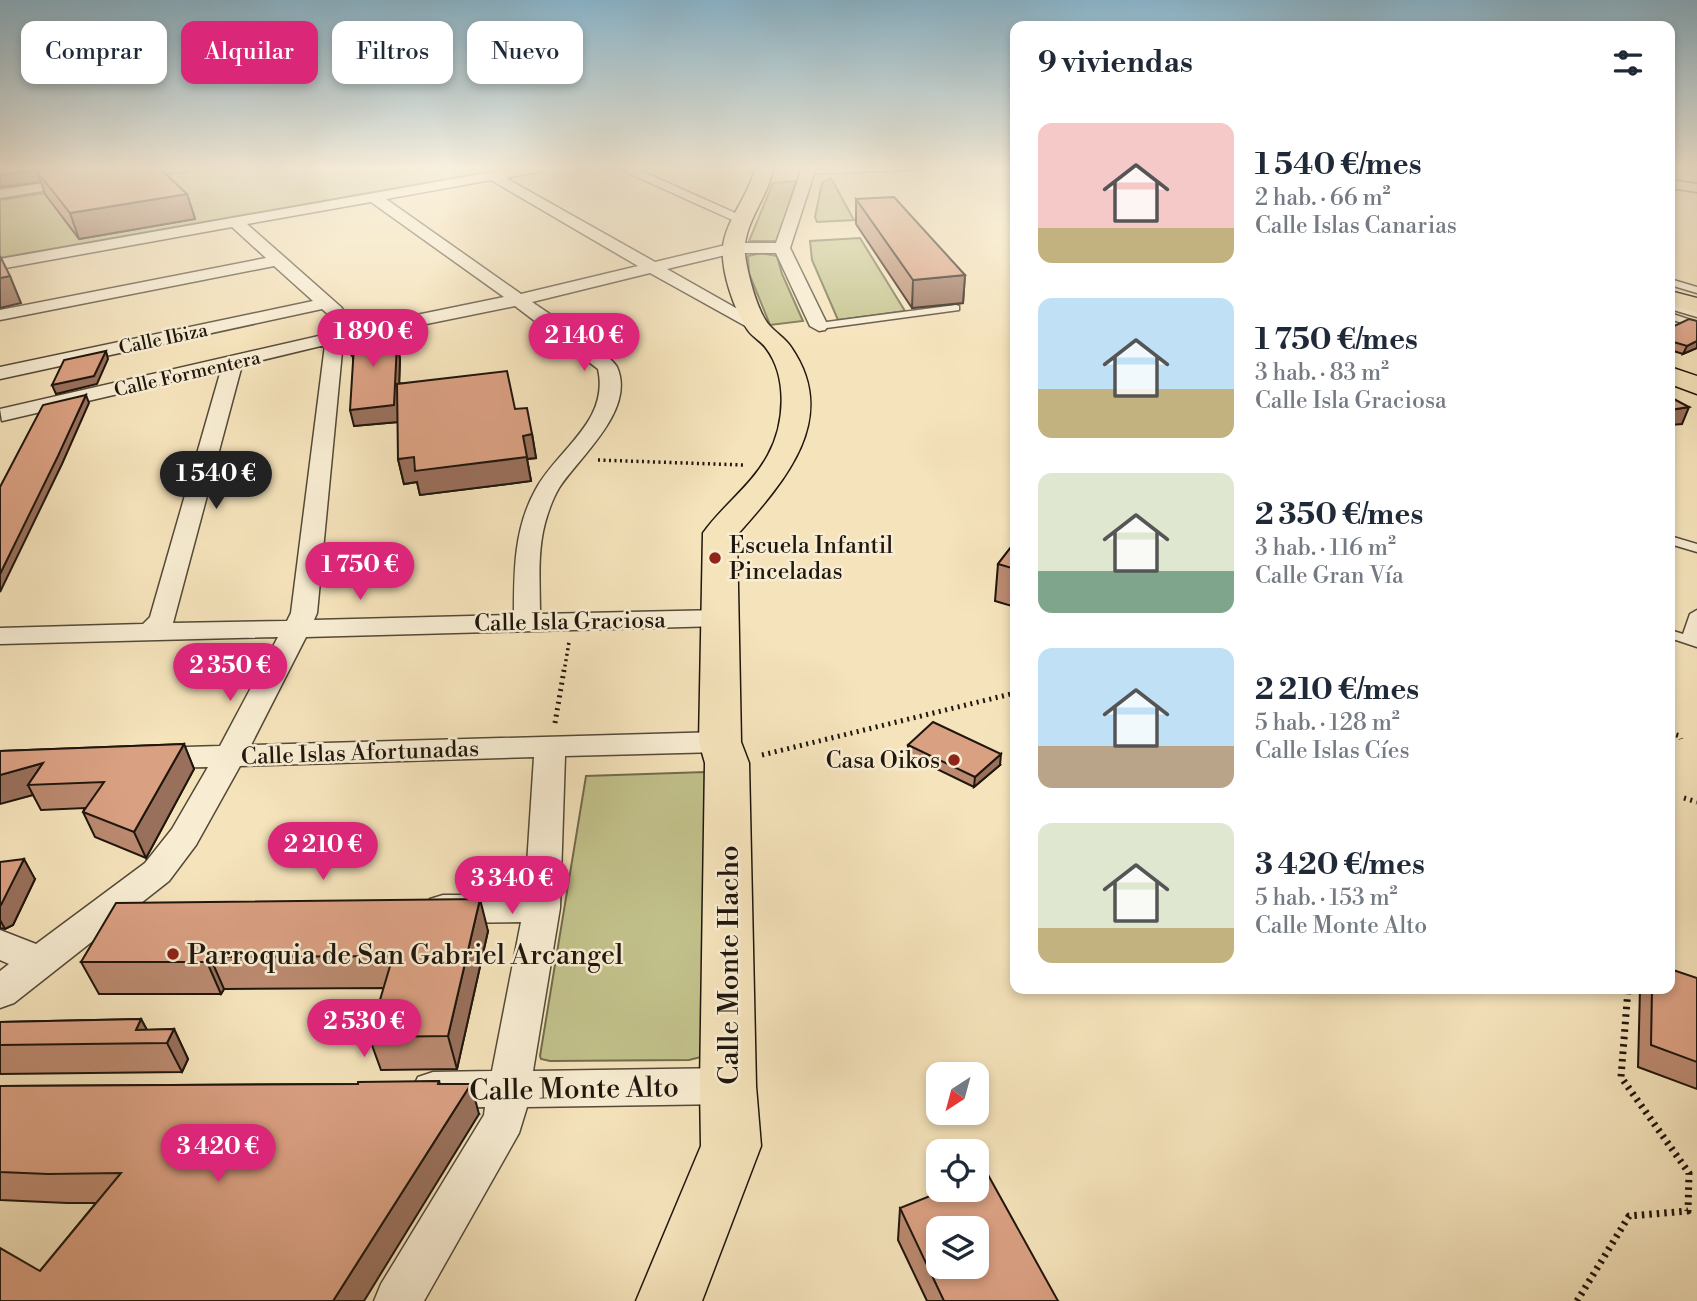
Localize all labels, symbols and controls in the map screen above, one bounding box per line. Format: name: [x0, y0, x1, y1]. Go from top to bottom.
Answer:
chip: Comprar: [21, 21, 167, 84]
chip: Alquilar: [181, 21, 318, 84]
chip: Filtros: [332, 21, 453, 84]
chip: Nuevo: [467, 21, 583, 84]
text: 9 viviendas: [1038, 44, 1193, 82]
icon: filters: [1609, 44, 1647, 82]
text: 1 540 €/mes: [1255, 146, 1422, 184]
icon: home: [1094, 151, 1178, 235]
text: 2 hab. · 66 m²: [1255, 184, 1391, 212]
text: Calle Islas Canarias: [1255, 212, 1457, 240]
pin: 1 890 €: [308, 310, 438, 369]
pin: 2 140 €: [519, 314, 649, 373]
street label: Calle Ibiza: [116, 318, 210, 360]
text: 1 890 €: [333, 318, 413, 346]
text: 1 750 €/mes: [1255, 321, 1418, 359]
text: 2 140 €: [545, 322, 623, 350]
icon: home: [1094, 326, 1178, 410]
street label: Calle Formentera: [112, 345, 263, 402]
text: 3 hab. · 83 m²: [1255, 359, 1389, 387]
text: Calle Isla Graciosa: [1255, 387, 1447, 415]
pin: 1 540 €: [151, 452, 281, 511]
text: 1 540 €: [176, 460, 256, 488]
text: 2 350 €/mes: [1255, 496, 1423, 534]
icon: home: [1094, 501, 1178, 585]
place label: Escuela Infantil Pinceladas: [729, 532, 893, 586]
text: 3 hab. · 116 m²: [1255, 534, 1396, 562]
pin: 1 750 €: [295, 542, 425, 602]
marker: Escuela Infantil Pinceladas: [707, 550, 723, 566]
text: 1 750 €: [321, 551, 399, 579]
text: Calle Gran Vía: [1255, 562, 1404, 590]
street label: Calle Isla Graciosa: [474, 606, 666, 638]
pin: 2 350 €: [165, 644, 295, 703]
text: 2 350 €: [189, 652, 271, 680]
text: 2 210 €/mes: [1255, 671, 1419, 709]
icon: home: [1094, 676, 1178, 760]
text: 5 hab. · 128 m²: [1255, 709, 1400, 737]
street label: Calle Islas Afortunadas: [241, 735, 479, 771]
text: Calle Islas Cíes: [1255, 737, 1410, 765]
place label: Casa Oikos: [826, 747, 940, 775]
marker: Casa Oikos: [946, 752, 962, 768]
pin: 2 210 €: [258, 822, 388, 882]
text: 2 210 €: [284, 831, 362, 859]
street label: Calle Monte Hacho: [712, 845, 747, 1085]
text: 3 420 €/mes: [1255, 846, 1425, 884]
icon: home: [1094, 851, 1178, 935]
pin: 3 340 €: [447, 856, 577, 916]
text: 3 340 €: [471, 865, 553, 893]
text: 5 hab. · 153 m²: [1255, 884, 1398, 912]
text: Calle Monte Alto: [1255, 912, 1427, 940]
place label: Parroquia de San Gabriel Arcangel: [187, 938, 623, 973]
marker: Parroquia de San Gabriel Arcangel: [165, 946, 181, 962]
pin: 2 530 €: [299, 1000, 429, 1059]
text: 2 530 €: [323, 1008, 405, 1036]
north arrow: [926, 1062, 989, 1125]
map controls: [926, 1062, 989, 1279]
street label: Calle Monte Alto: [469, 1070, 679, 1109]
pin: 3 420 €: [153, 1124, 283, 1184]
text: 3 420 €: [177, 1133, 259, 1161]
button: locate: [926, 1139, 989, 1202]
button: layers: [926, 1216, 989, 1279]

